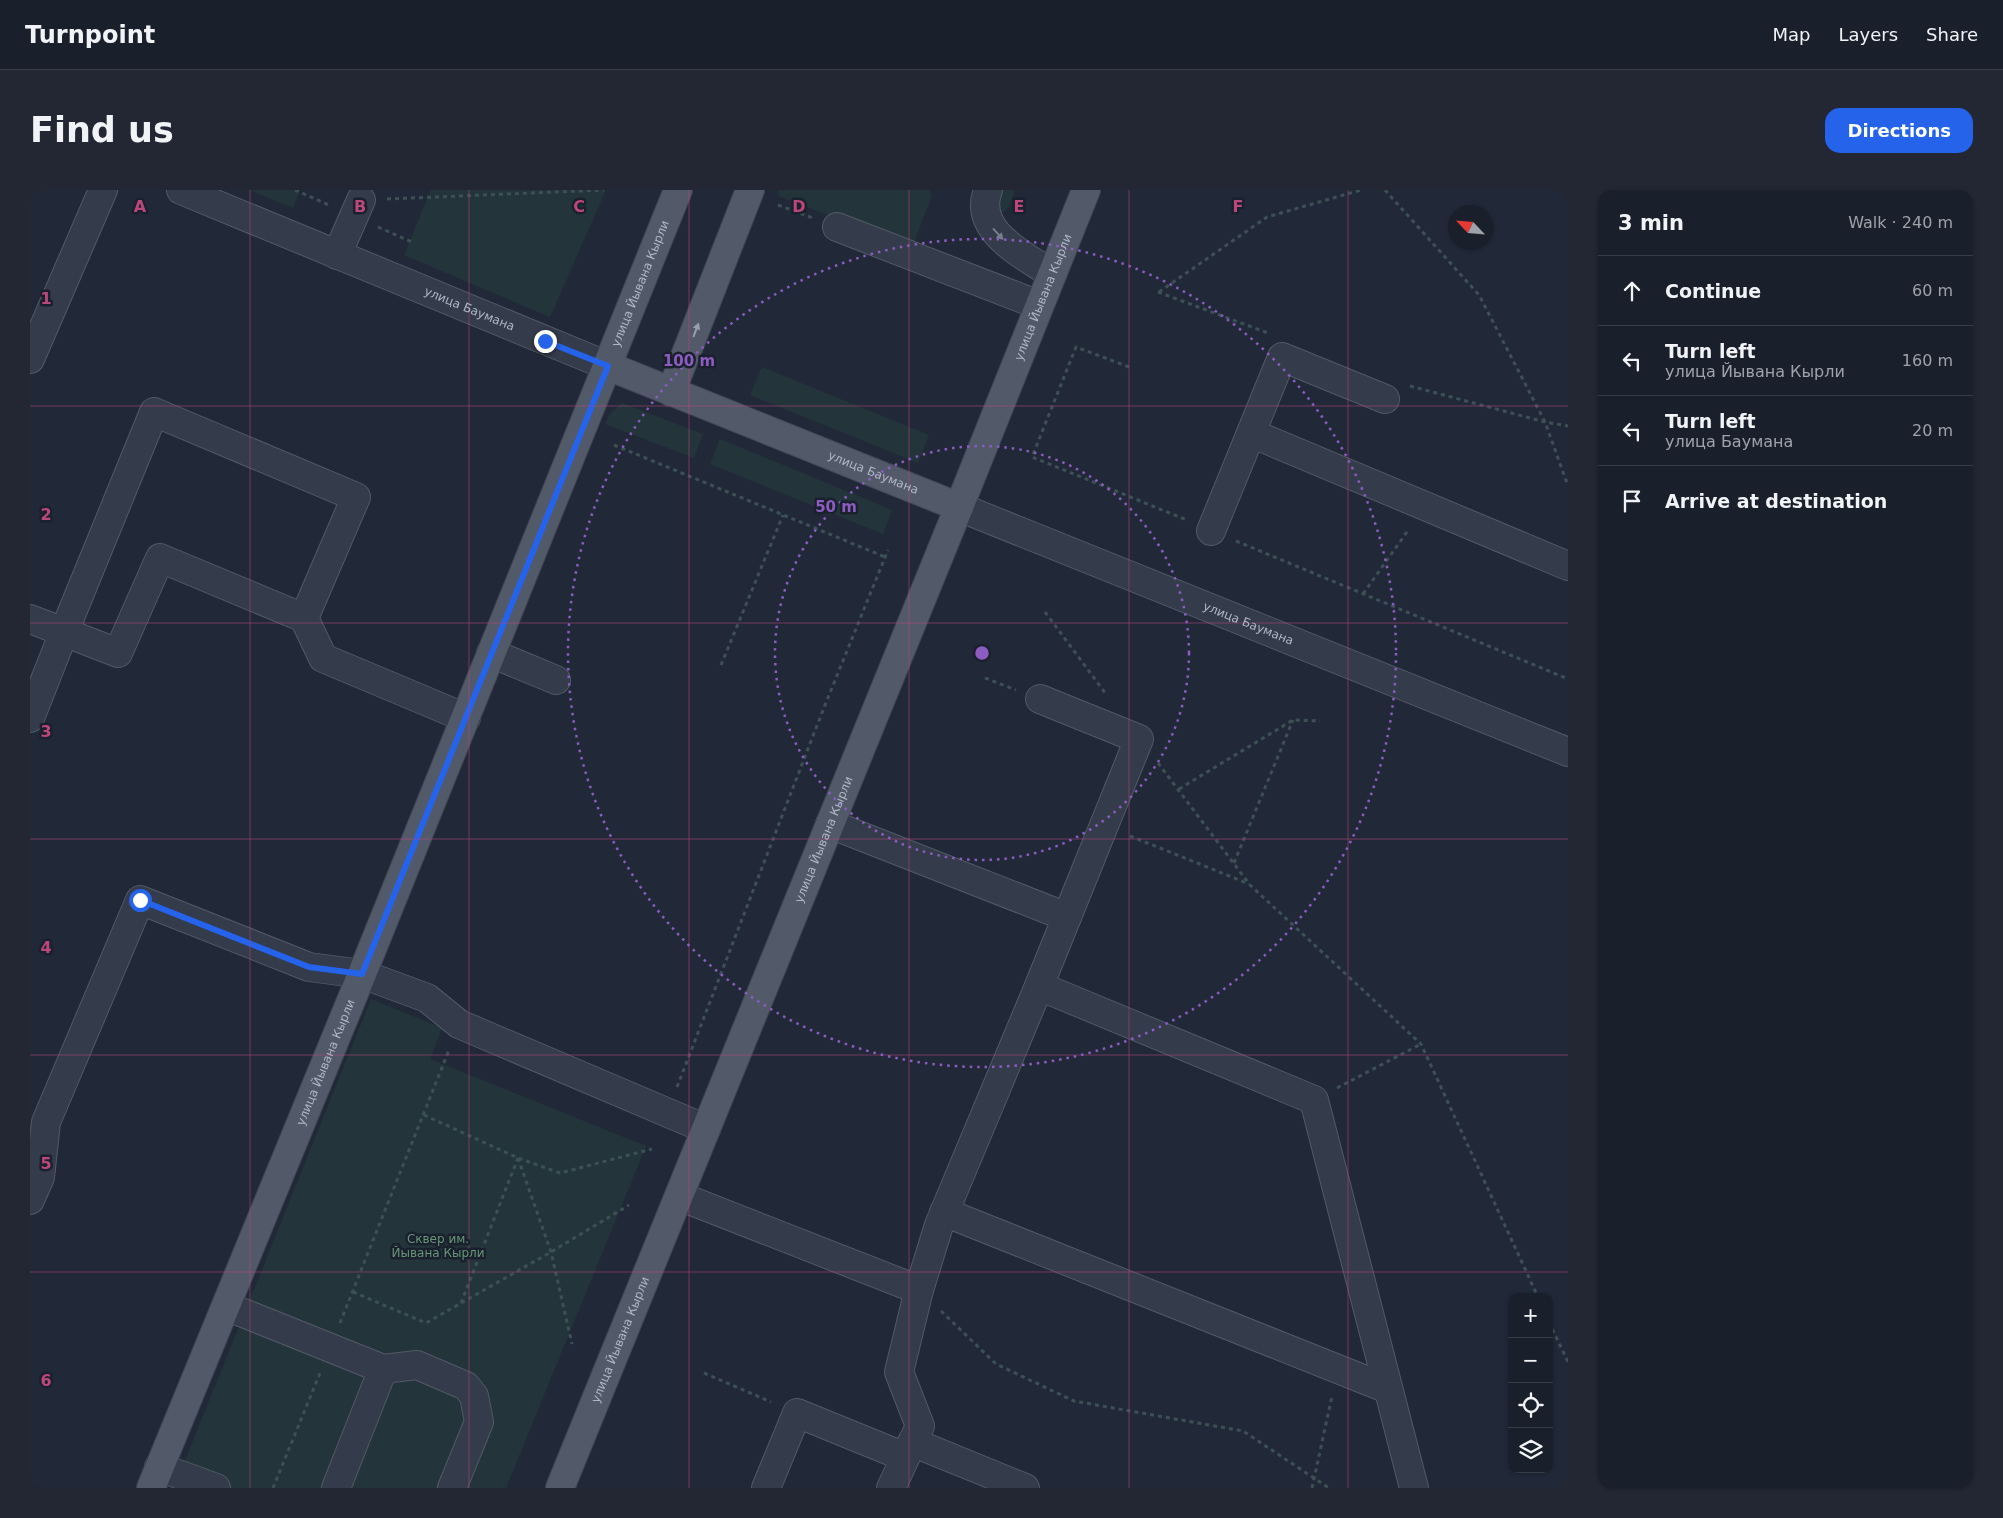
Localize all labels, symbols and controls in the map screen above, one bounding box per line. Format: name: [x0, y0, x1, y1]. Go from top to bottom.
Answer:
text: Turnpoint: [25, 21, 155, 49]
text: Map: [1772, 24, 1810, 45]
text: Layers: [1838, 24, 1898, 45]
text: Share: [1926, 24, 1978, 45]
button: Directions: [1825, 108, 1973, 153]
text: Find us: [30, 110, 174, 150]
text: A: [134, 197, 147, 216]
text: B: [354, 197, 366, 216]
text: C: [573, 197, 585, 216]
text: D: [792, 197, 806, 216]
text: E: [1014, 197, 1024, 216]
text: F: [1233, 197, 1243, 216]
north arrow: [1448, 205, 1493, 250]
text: 3 min: [1618, 211, 1684, 235]
text: Walk · 240 m: [1848, 213, 1953, 232]
street label: улица Йывана Кырли: [609, 218, 672, 349]
one-way arrow: [992, 228, 1004, 240]
street label: улица Йывана Кырли: [1011, 232, 1075, 363]
icon: ahead: [1618, 277, 1646, 305]
text: Continue: [1665, 280, 1761, 302]
text: 60 m: [1912, 281, 1953, 300]
street label: улица Баумана: [422, 284, 517, 334]
text: 1: [40, 289, 52, 308]
one-way arrow: [692, 323, 700, 337]
route end: [534, 330, 557, 353]
text: Turn left: [1665, 340, 1756, 362]
icon: left: [1618, 347, 1646, 375]
text: 160 m: [1902, 351, 1953, 370]
text: 100 m: [663, 352, 715, 370]
text: улица Йывана Кырли: [1665, 362, 1845, 381]
text: Turn left: [1665, 410, 1756, 432]
icon: left: [1618, 417, 1646, 445]
text: 20 m: [1912, 421, 1953, 440]
text: улица Баумана: [1665, 432, 1793, 451]
street label: улица Баумана: [826, 448, 921, 497]
icon: arrive: [1618, 487, 1646, 515]
text: Arrive at destination: [1665, 490, 1887, 512]
text: 50 m: [815, 498, 857, 516]
text: 2: [40, 505, 52, 524]
street label: улица Баумана: [1201, 599, 1296, 648]
centre of rings: [973, 644, 991, 662]
text: 3: [40, 722, 52, 741]
street label: улица Йывана Кырли: [792, 774, 856, 905]
route start: [129, 889, 152, 912]
text: 4: [40, 938, 52, 957]
street label: улица Йывана Кырли: [294, 997, 358, 1128]
text: 5: [40, 1154, 52, 1173]
park label: Сквер им. Йывана Кырли: [392, 1232, 484, 1260]
street label: улица Йывана Кырли: [588, 1275, 652, 1405]
map controls: [1508, 1293, 1553, 1473]
button: +: [1508, 1293, 1553, 1338]
button: −: [1508, 1338, 1553, 1383]
text: 6: [40, 1371, 52, 1390]
button: locate: [1508, 1383, 1553, 1428]
button: layers: [1508, 1428, 1553, 1473]

